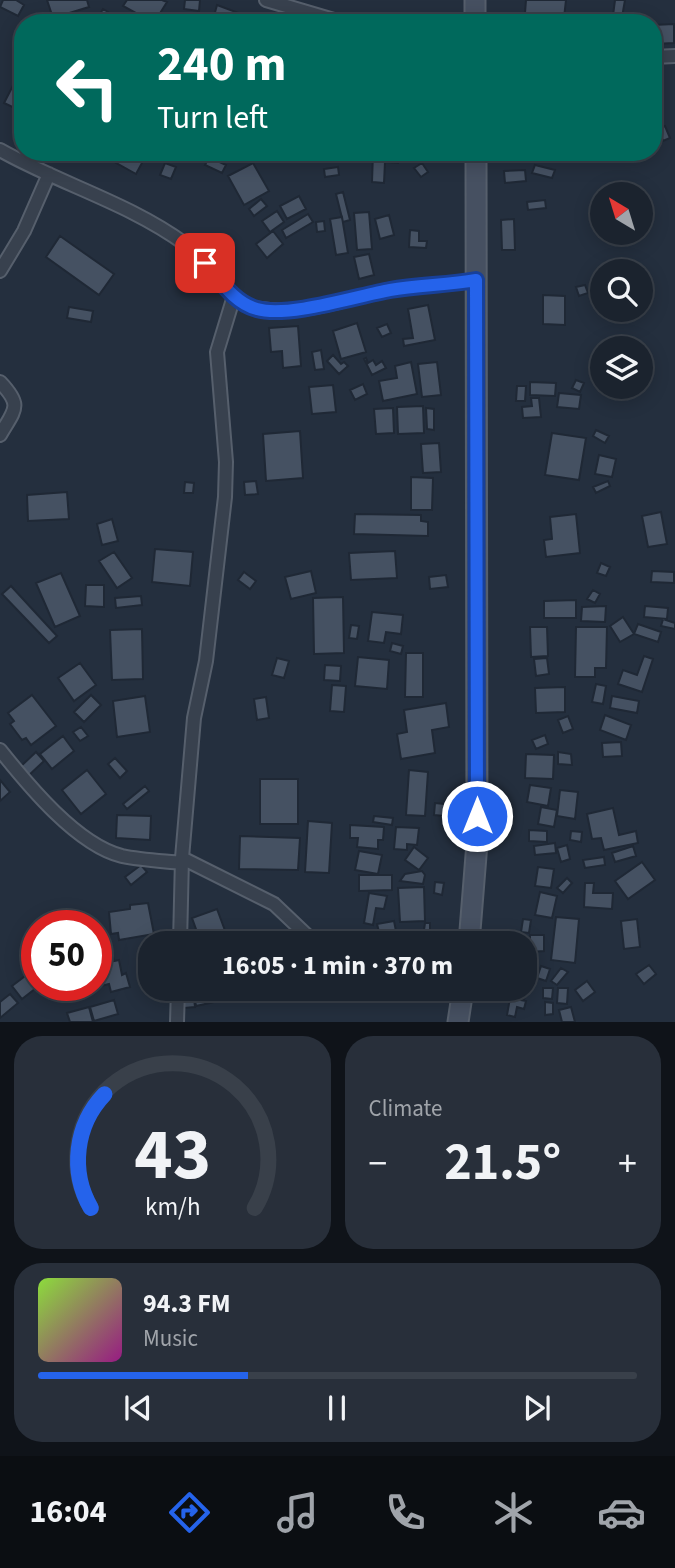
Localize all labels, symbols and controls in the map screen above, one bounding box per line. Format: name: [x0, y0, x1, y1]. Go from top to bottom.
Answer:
text: 240 m: [157, 30, 286, 100]
icon: left: [42, 42, 133, 133]
text: Turn left: [157, 95, 268, 141]
north arrow: [590, 182, 653, 245]
map controls: [590, 182, 653, 399]
pin: [175, 233, 235, 293]
icon: arrive: [186, 244, 224, 282]
button: search: [590, 259, 653, 322]
button: layers: [590, 336, 653, 399]
position arrow: [440, 779, 514, 853]
speed limit sign: 50: [21, 910, 112, 1001]
text: 16:05 · 1 min · 370 m: [222, 947, 453, 984]
text: Climate: [369, 1092, 442, 1125]
text: 43: [134, 1104, 211, 1208]
text: 21.5°: [444, 1126, 561, 1200]
text: −: [369, 1137, 387, 1191]
text: +: [618, 1137, 637, 1191]
text: km/h: [145, 1189, 200, 1225]
text: 94.3 FM: [143, 1285, 231, 1322]
text: Music: [143, 1322, 198, 1355]
icon: previous: [119, 1389, 157, 1427]
icon: pause: [318, 1389, 356, 1427]
icon: next: [518, 1389, 556, 1427]
icon: directions: [165, 1488, 214, 1537]
icon: music: [273, 1488, 322, 1537]
icon: phone: [381, 1488, 430, 1537]
icon: climate: [489, 1488, 538, 1537]
icon: car: [597, 1488, 646, 1537]
text: 16:04: [29, 1489, 107, 1535]

